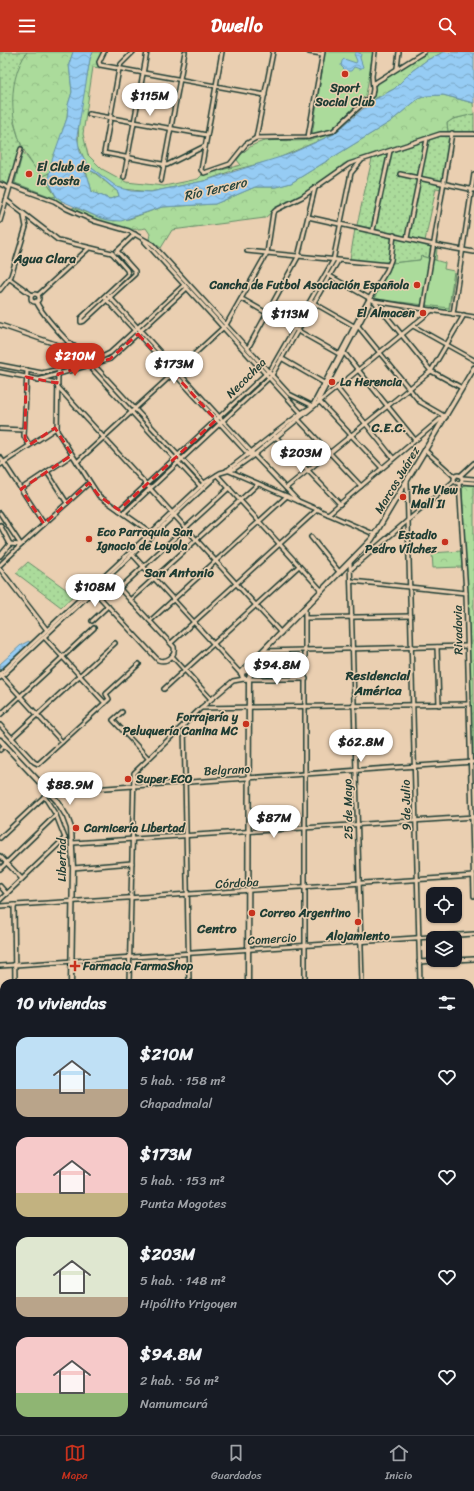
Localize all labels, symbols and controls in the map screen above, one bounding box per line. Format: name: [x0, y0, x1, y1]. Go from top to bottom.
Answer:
text: Dwello: [211, 10, 263, 42]
icon: menu: [16, 15, 38, 37]
icon: search: [436, 15, 458, 37]
marker: Sport Social Club: [340, 69, 350, 79]
place label: Sport Social Club: [314, 77, 375, 113]
pin: $115M: [122, 83, 178, 117]
text: $115M: [131, 84, 169, 107]
place label: El Club de la Costa: [36, 156, 90, 192]
marker: El Club de la Costa: [24, 169, 34, 179]
water label: Río Tercero: [181, 170, 250, 207]
district label: Agua Clara: [13, 247, 77, 270]
place label: Cancha de Futbol Asociación Española: [209, 274, 410, 296]
marker: Cancha de Futbol Asociación Española: [412, 280, 422, 290]
pin: $113M: [262, 301, 318, 335]
text: $113M: [271, 302, 309, 325]
place label: El Almacen: [357, 302, 416, 324]
marker: El Almacen: [418, 308, 428, 318]
pin: $210M: [47, 343, 103, 377]
text: $210M: [55, 344, 95, 367]
pin: $173M: [146, 351, 202, 385]
text: $173M: [154, 352, 194, 375]
street label: Necochea: [220, 352, 272, 404]
place label: La Herencia: [340, 371, 403, 393]
marker: La Herencia: [327, 377, 337, 387]
district label: C.E.C.: [370, 416, 407, 439]
pin: $203M: [273, 440, 329, 474]
text: $203M: [280, 441, 322, 464]
street label: Marcos Juárez: [368, 442, 426, 518]
place label: The View Mall II: [410, 479, 458, 515]
marker: The View Mall II: [398, 492, 408, 502]
place label: Eco Parroquia San Ignacio de Loyola: [96, 521, 193, 557]
place label: Estadio Pedro Vílchez: [365, 524, 437, 560]
marker: Eco Parroquia San Ignacio de Loyola: [84, 534, 94, 544]
marker: Estadio Pedro Vílchez: [440, 537, 450, 547]
district label: San Antonio: [143, 561, 214, 584]
pin: $108M: [67, 574, 123, 608]
text: $108M: [75, 575, 116, 598]
street label: Rivadavia: [447, 604, 469, 655]
pin: $94.8M: [244, 652, 310, 686]
text: $94.8M: [253, 653, 301, 676]
district label: Residencial América: [345, 664, 412, 702]
place label: Forrajería y Peluquería Canina MC: [123, 706, 239, 742]
marker: Forrajería y Peluquería Canina MC: [241, 719, 251, 729]
pin: $62.8M: [328, 729, 394, 763]
text: $62.8M: [338, 730, 384, 753]
street label: Belgrano: [203, 758, 251, 782]
place label: Super ECO: [135, 768, 193, 790]
pin: $88.9M: [37, 772, 103, 806]
text: $88.9M: [47, 773, 93, 796]
marker: Super ECO: [123, 774, 133, 784]
street label: 25 de Mayo: [336, 778, 360, 840]
street label: 9 de Julio: [395, 779, 417, 831]
pin: $87M: [250, 805, 298, 839]
text: $87M: [257, 806, 291, 829]
place label: Carnicería Libertad: [83, 817, 187, 839]
marker: Carnicería Libertad: [71, 823, 81, 833]
street label: Libertad: [51, 836, 73, 882]
street label: Córdoba: [215, 871, 260, 895]
map controls: [426, 887, 462, 967]
button: locate: [426, 887, 462, 923]
place label: Correo Argentino: [259, 902, 351, 924]
marker: Correo Argentino: [247, 908, 257, 918]
district label: Centro: [196, 917, 237, 940]
marker: Alojamiento: [353, 917, 363, 927]
place label: Alojamiento: [325, 925, 391, 947]
street label: Comercio: [247, 926, 297, 952]
button: layers: [426, 931, 462, 967]
place label: Farmacia FarmaShop: [82, 955, 194, 977]
marker: Farmacia FarmaShop: [70, 961, 80, 971]
text: 10 viviendas: [16, 988, 106, 1018]
icon: filters: [436, 992, 458, 1014]
text: $210M: [140, 1039, 193, 1069]
icon: home: [48, 1053, 96, 1101]
icon: heart: [436, 1066, 458, 1088]
text: 5 hab. · 158 m²: [140, 1069, 226, 1092]
text: Chapadmalal: [140, 1092, 212, 1115]
text: $173M: [140, 1139, 192, 1169]
icon: home: [48, 1153, 96, 1201]
icon: heart: [436, 1166, 458, 1188]
text: 5 hab. · 153 m²: [140, 1169, 225, 1192]
text: Punta Mogotes: [140, 1192, 227, 1215]
text: $203M: [140, 1239, 195, 1269]
icon: home: [48, 1253, 96, 1301]
icon: heart: [436, 1266, 458, 1288]
text: 5 hab. · 148 m²: [140, 1269, 226, 1292]
text: Hipólito Yrigoyen: [140, 1292, 237, 1315]
text: $94.8M: [140, 1339, 202, 1369]
icon: home: [48, 1353, 96, 1401]
icon: heart: [436, 1366, 458, 1388]
text: 2 hab. · 56 m²: [140, 1369, 219, 1392]
text: Namumcurá: [140, 1392, 208, 1415]
tab: Mapa: [62, 1442, 88, 1485]
tab: Guardados: [211, 1442, 262, 1485]
tab: Inicio: [385, 1442, 412, 1485]

